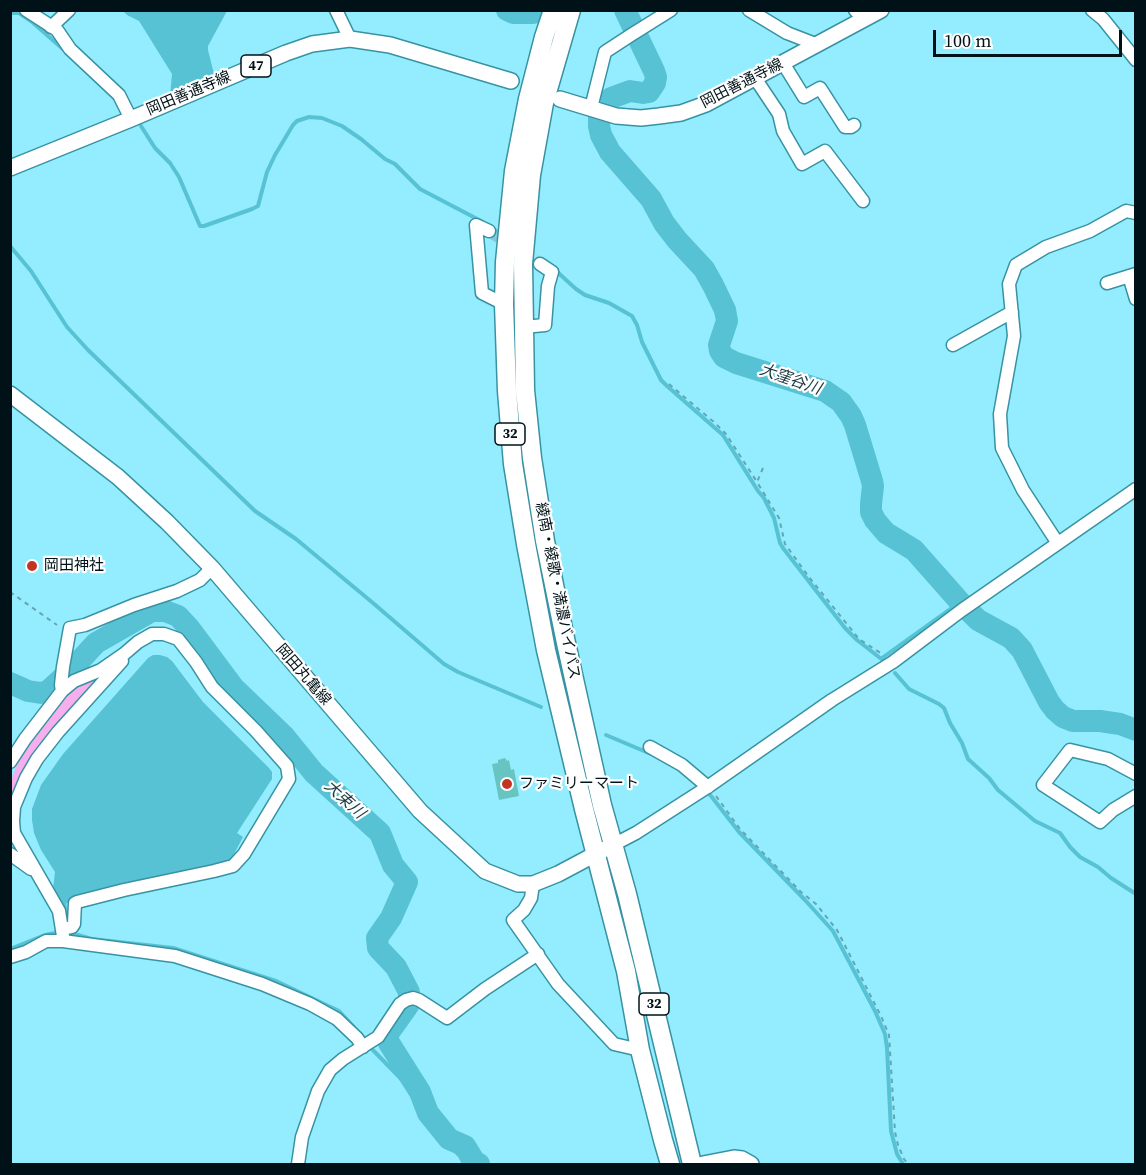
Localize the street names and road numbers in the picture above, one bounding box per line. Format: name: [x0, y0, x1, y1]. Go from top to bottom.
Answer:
road number: 47: [241, 55, 271, 77]
street label: 岡田善通寺線: [698, 56, 786, 112]
street label: 岡田善通寺線: [144, 68, 234, 120]
road number: 32: [495, 423, 525, 445]
street label: 綾南・綾歌・満濃バイパス: [531, 501, 583, 681]
street label: 岡田丸亀線: [272, 641, 334, 709]
road number: 32: [639, 993, 669, 1015]

